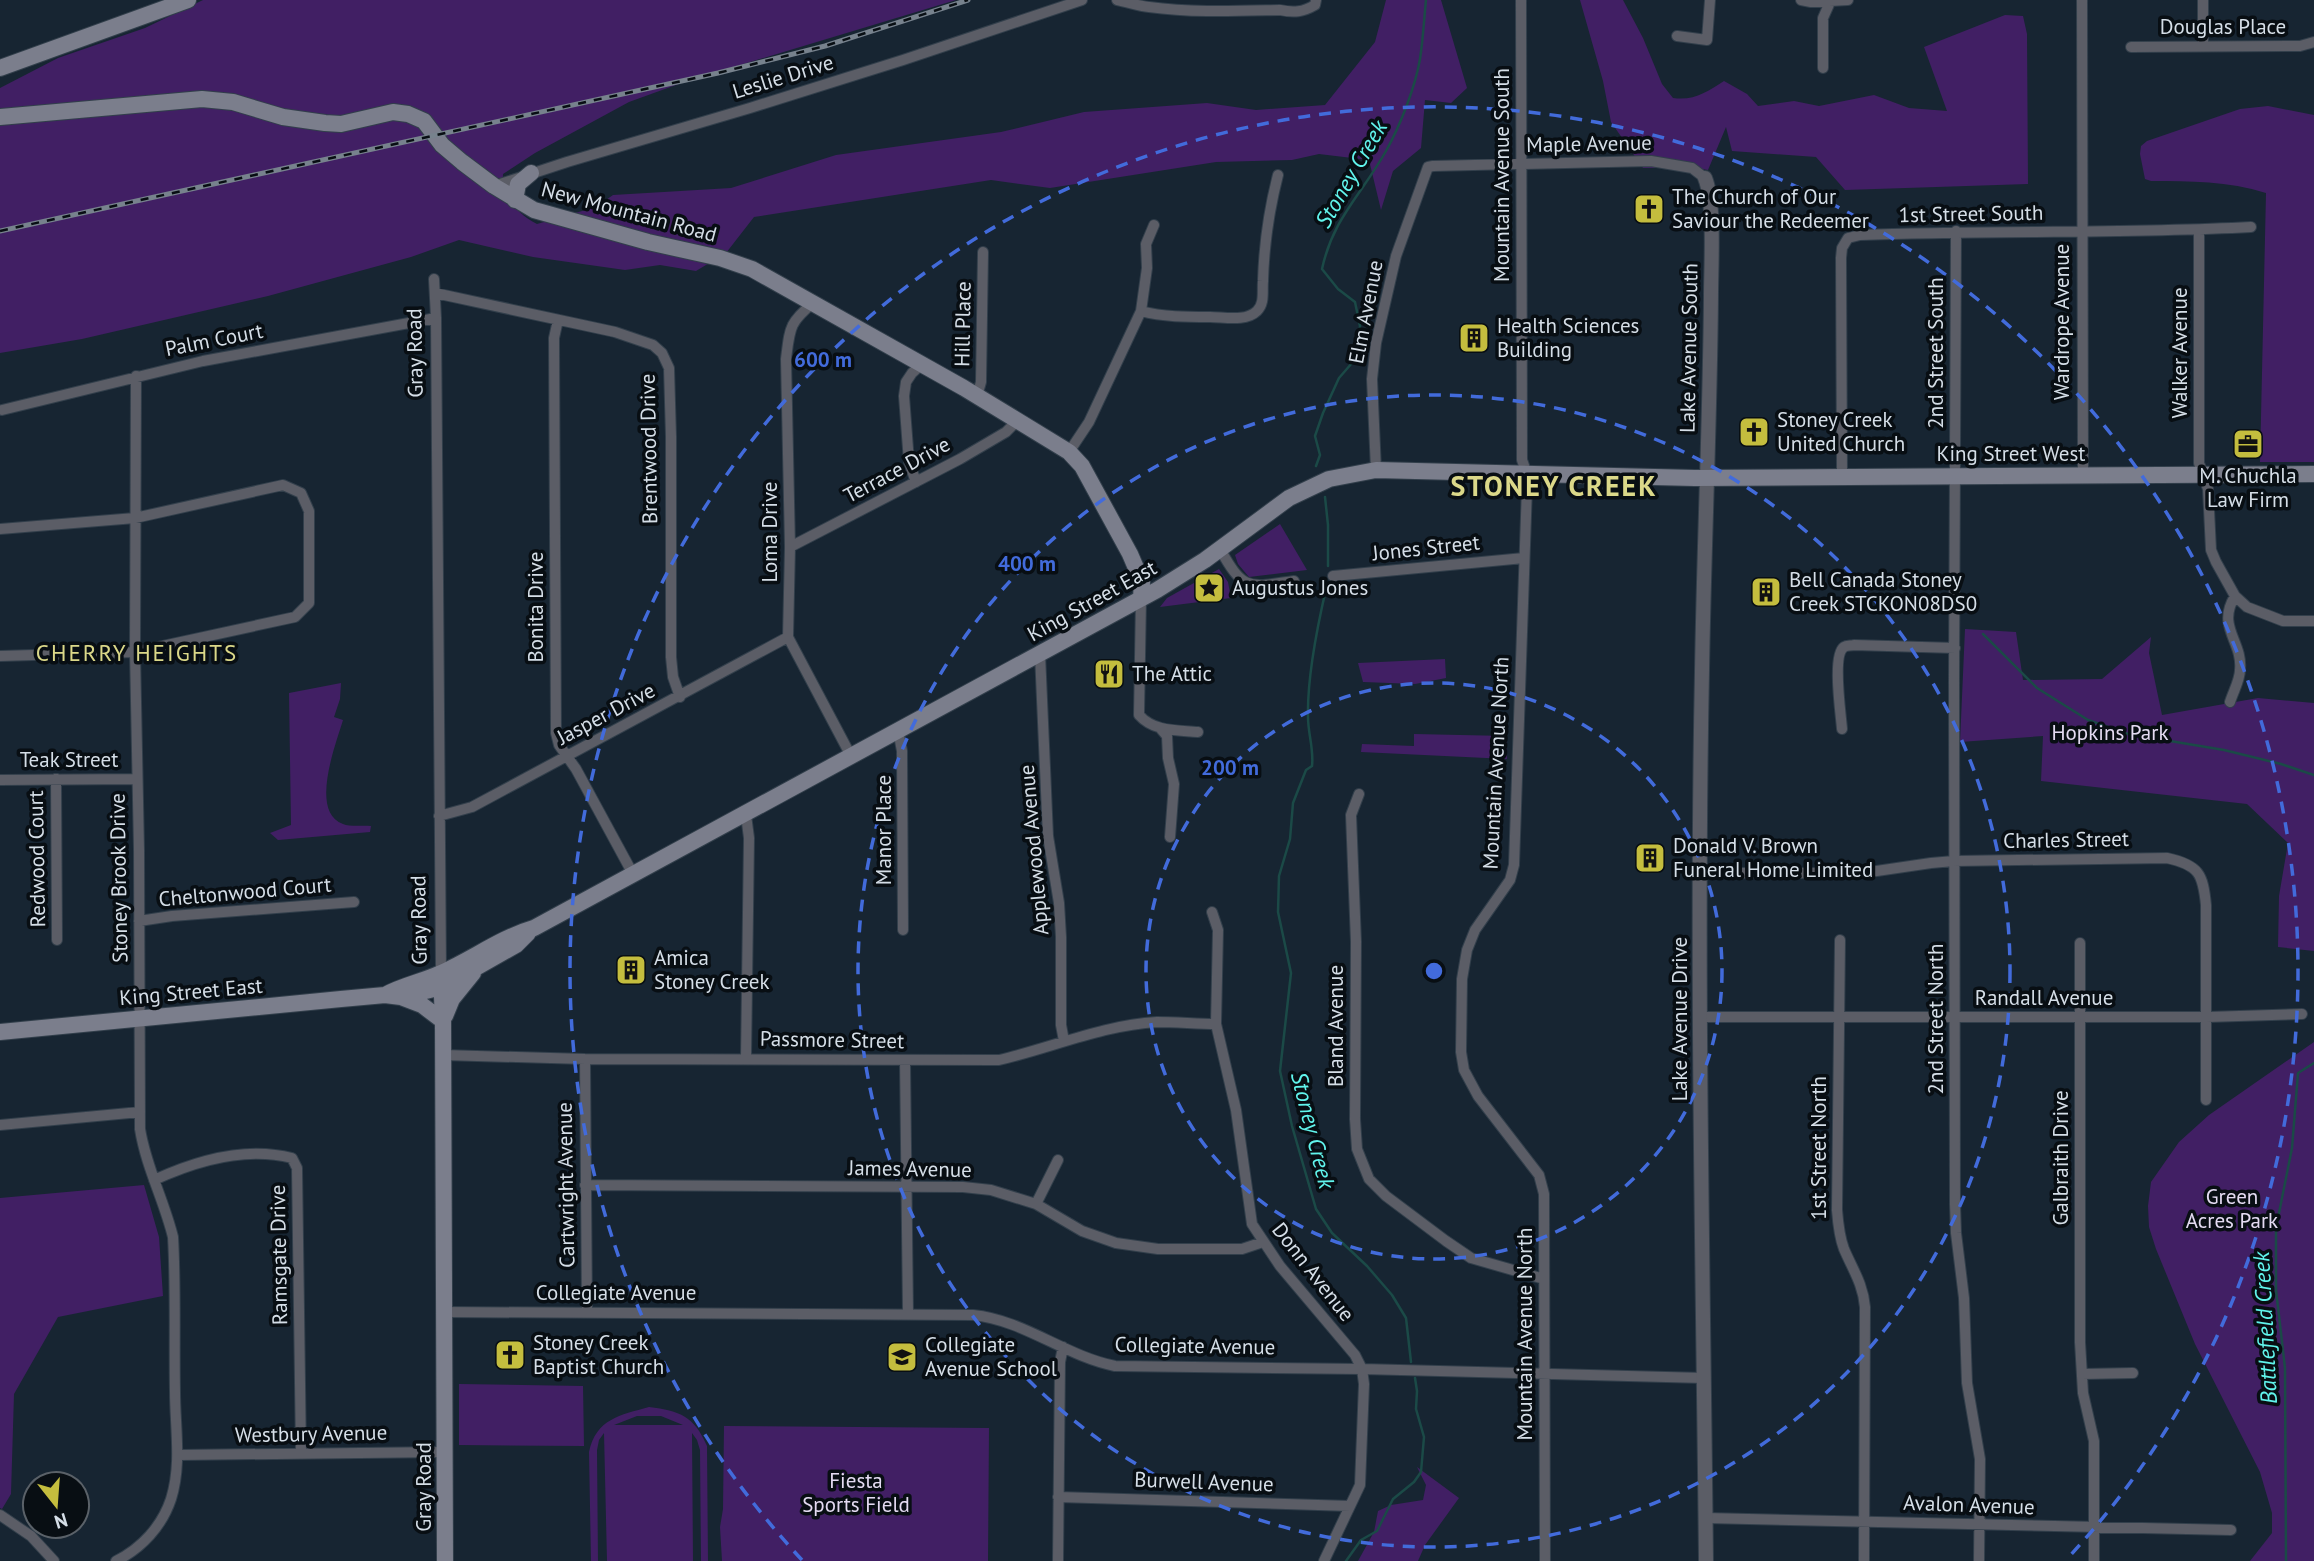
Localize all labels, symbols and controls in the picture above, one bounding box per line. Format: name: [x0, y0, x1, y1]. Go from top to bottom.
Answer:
street label: Douglas Place: [2160, 13, 2286, 40]
street label: Leslie Drive: [729, 48, 837, 105]
street label: Mountain Avenue South: [1488, 68, 1515, 282]
water label: Stoney Creek: [1308, 113, 1394, 233]
street label: Maple Avenue: [1526, 129, 1652, 158]
street label: New Mountain Road: [538, 175, 720, 248]
place label: The Church of Our Saviour the Redeemer: [1672, 183, 1869, 234]
church icon: The Church of Our Saviour the Redeemer: [1632, 192, 1666, 226]
street label: 1st Street South: [1898, 199, 2044, 228]
street label: Wardrope Avenue: [2048, 244, 2075, 400]
street label: Elm Avenue: [1342, 258, 1389, 366]
street label: Lake Avenue South: [1674, 263, 1703, 433]
street label: 2nd Street South: [1922, 277, 1949, 429]
street label: Hill Place: [948, 281, 977, 367]
street label: Walker Avenue: [2166, 287, 2193, 419]
street label: Gray Road: [400, 308, 429, 398]
place label: Health Sciences Building: [1497, 312, 1639, 363]
street label: Palm Court: [163, 317, 265, 362]
building icon: Health Sciences Building: [1457, 321, 1491, 355]
text: 600 m: [794, 346, 852, 373]
street label: Brentwood Drive: [634, 374, 663, 524]
place label: Stoney Creek United Church: [1777, 406, 1905, 457]
church icon: Stoney Creek United Church: [1737, 415, 1771, 449]
office icon: M. Chuchla Law Firm: [2231, 427, 2265, 461]
street label: Terrace Drive: [839, 430, 955, 509]
street label: King Street West: [1937, 440, 2085, 467]
place label: M. Chuchla Law Firm: [2199, 462, 2297, 513]
district label: STONEY CREEK: [1450, 467, 1658, 504]
street label: Loma Drive: [756, 481, 783, 583]
street label: Jones Street: [1370, 528, 1481, 567]
text: 400 m: [998, 550, 1056, 577]
street label: Bonita Drive: [522, 552, 549, 662]
street label: King Street East: [1022, 554, 1161, 647]
place label: Bell Canada Stoney Creek STCKON08DS0: [1789, 566, 1977, 617]
place icon: Augustus Jones: [1192, 571, 1226, 605]
place label: Augustus Jones: [1232, 574, 1368, 601]
building icon: Bell Canada Stoney Creek STCKON08DS0: [1749, 575, 1783, 609]
district label: CHERRY HEIGHTS: [36, 638, 238, 667]
street label: Mountain Avenue North: [1476, 656, 1515, 870]
restaurant icon: The Attic: [1092, 657, 1126, 691]
place label: The Attic: [1132, 660, 1212, 687]
street label: Jasper Drive: [551, 676, 659, 751]
park label: Hopkins Park: [2052, 719, 2168, 746]
street label: Teak Street: [20, 746, 118, 773]
text: 200 m: [1201, 754, 1259, 781]
street label: Applewood Avenue: [1013, 764, 1054, 936]
street label: Manor Place: [870, 775, 897, 885]
street label: Redwood Court: [22, 790, 51, 928]
street label: Stoney Brook Drive: [104, 793, 133, 963]
street label: Charles Street: [2003, 825, 2129, 854]
place label: Donald V. Brown Funeral Home Limited: [1673, 832, 1873, 883]
building icon: Donald V. Brown Funeral Home Limited: [1633, 841, 1667, 875]
street label: Cheltonwood Court: [157, 871, 332, 913]
street label: Gray Road: [404, 875, 433, 965]
street label: Lake Avenue Drive: [1666, 937, 1693, 1101]
place label: Amica Stoney Creek: [654, 944, 770, 995]
street label: 2nd Street North: [1922, 944, 1949, 1094]
building icon: Amica Stoney Creek: [614, 953, 648, 987]
centre of rings: [1422, 959, 1446, 983]
street label: Bland Avenue: [1322, 965, 1349, 1087]
street label: King Street East: [118, 972, 264, 1011]
street label: Randall Avenue: [1975, 984, 2113, 1011]
street label: Passmore Street: [760, 1025, 904, 1054]
water label: Stoney Creek: [1285, 1068, 1342, 1193]
street label: 1st Street North: [1805, 1076, 1832, 1220]
street label: Galbraith Drive: [2047, 1090, 2074, 1226]
street label: Cartwright Avenue: [551, 1102, 580, 1268]
street label: James Avenue: [847, 1154, 972, 1183]
park label: Green Acres Park: [2186, 1183, 2278, 1234]
street label: Ramsgate Drive: [264, 1185, 293, 1325]
street label: Donn Avenue: [1266, 1217, 1361, 1327]
street label: Mountain Avenue North: [1511, 1227, 1538, 1441]
water label: Battlefield Creek: [2246, 1249, 2283, 1405]
street label: Collegiate Avenue: [536, 1279, 696, 1306]
place label: Stoney Creek Baptist Church: [533, 1329, 664, 1380]
place label: Collegiate Avenue School: [925, 1331, 1057, 1382]
street label: Collegiate Avenue: [1114, 1331, 1276, 1360]
church icon: Stoney Creek Baptist Church: [493, 1338, 527, 1372]
school or university icon: Collegiate Avenue School: [885, 1340, 919, 1374]
street label: Westbury Avenue: [235, 1419, 387, 1448]
street label: Gray Road: [410, 1442, 437, 1532]
street label: Burwell Avenue: [1134, 1466, 1274, 1497]
park label: Fiesta Sports Field: [802, 1467, 910, 1518]
north arrow: [21, 1470, 91, 1540]
street label: Avalon Avenue: [1903, 1489, 2035, 1520]
text: N: [51, 1508, 70, 1535]

